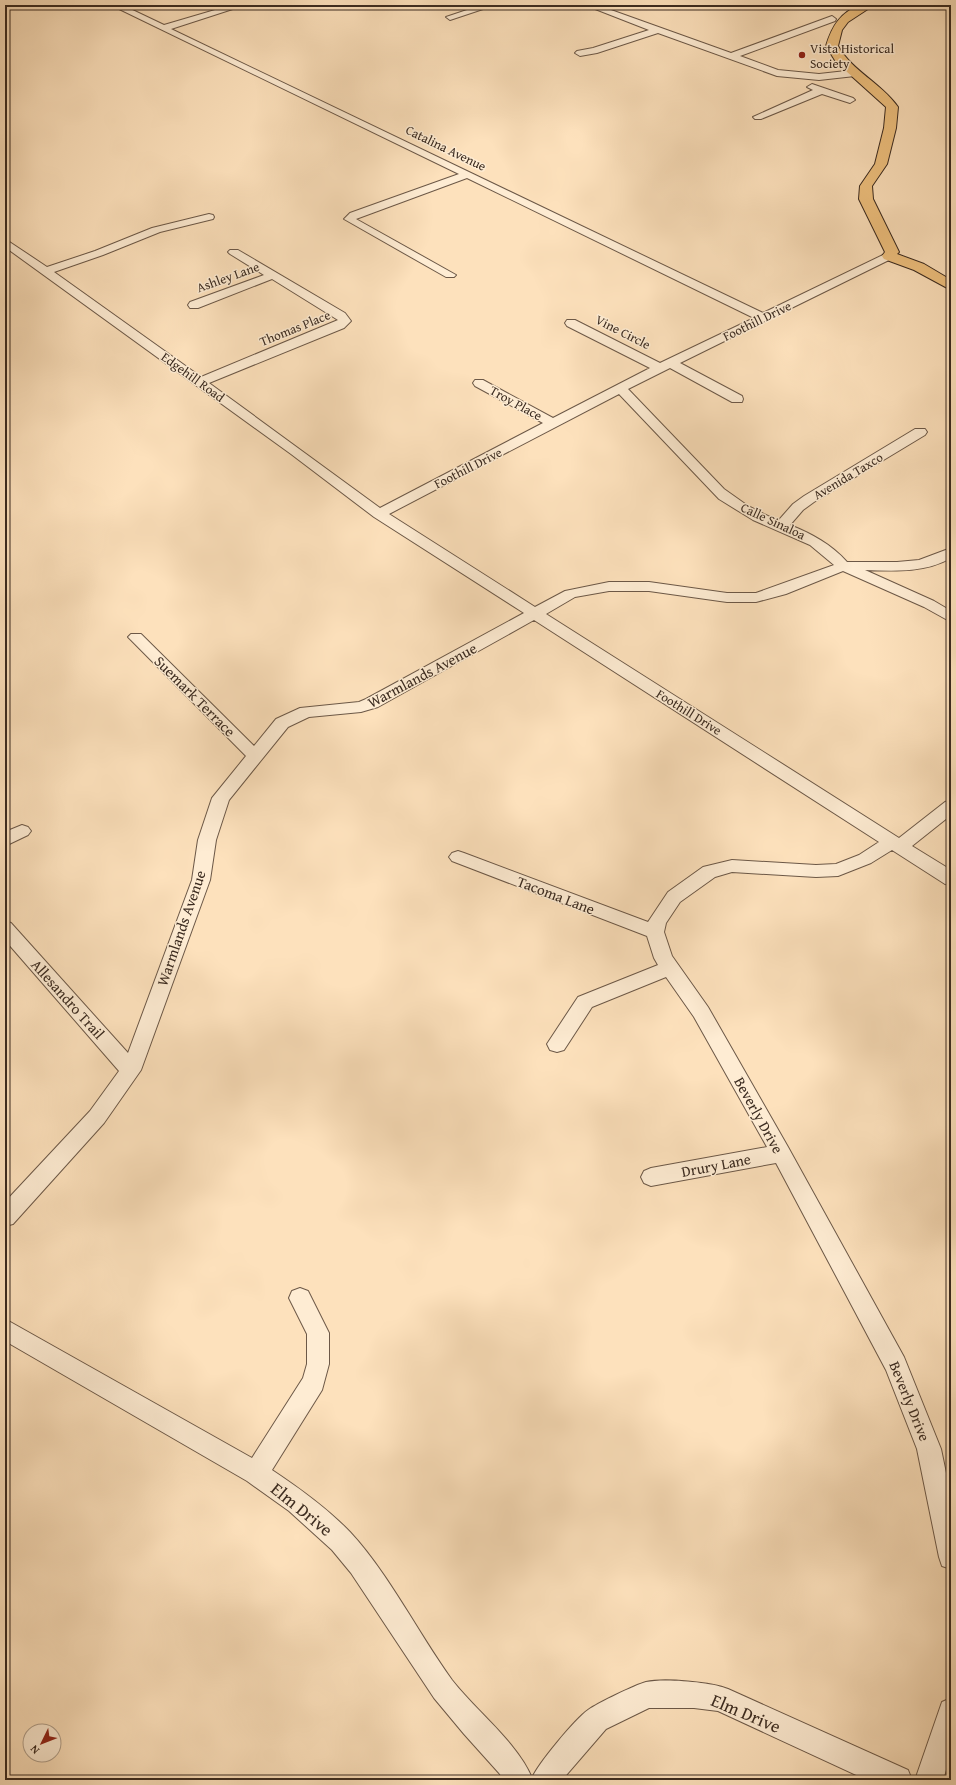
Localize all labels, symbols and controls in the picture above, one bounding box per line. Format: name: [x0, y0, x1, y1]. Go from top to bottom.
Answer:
place label: Vista Historical Society: [810, 39, 894, 73]
marker: Vista Historical Society: [797, 50, 807, 60]
street label: Catalina Avenue: [403, 120, 489, 176]
street label: Ashley Lane: [194, 257, 262, 297]
street label: Foothill Drive: [720, 296, 794, 346]
street label: Thomas Place: [257, 305, 333, 351]
street label: Vine Circle: [592, 310, 654, 354]
street label: Edgehill Road: [157, 347, 229, 407]
street label: Troy Place: [486, 381, 546, 425]
street label: Foothill Drive: [431, 443, 505, 493]
street label: Avenida Taxco: [810, 447, 887, 504]
street label: Calle Sinaloa: [738, 498, 809, 545]
street label: Warmlands Avenue: [364, 637, 480, 713]
street label: Suemark Terrace: [150, 651, 240, 741]
street label: Foothill Drive: [653, 684, 725, 740]
street label: Warmlands Avenue: [151, 867, 211, 989]
street label: Tacoma Lane: [514, 871, 598, 919]
street label: Allesandro Trail: [26, 954, 110, 1044]
street label: Beverly Drive: [729, 1073, 789, 1157]
street label: Drury Lane: [680, 1148, 752, 1182]
street label: Beverly Drive: [884, 1358, 936, 1444]
street label: Elm Drive: [265, 1475, 339, 1543]
street label: Elm Drive: [707, 1686, 785, 1740]
north arrow: [22, 1723, 62, 1763]
text: N: [26, 1741, 43, 1758]

